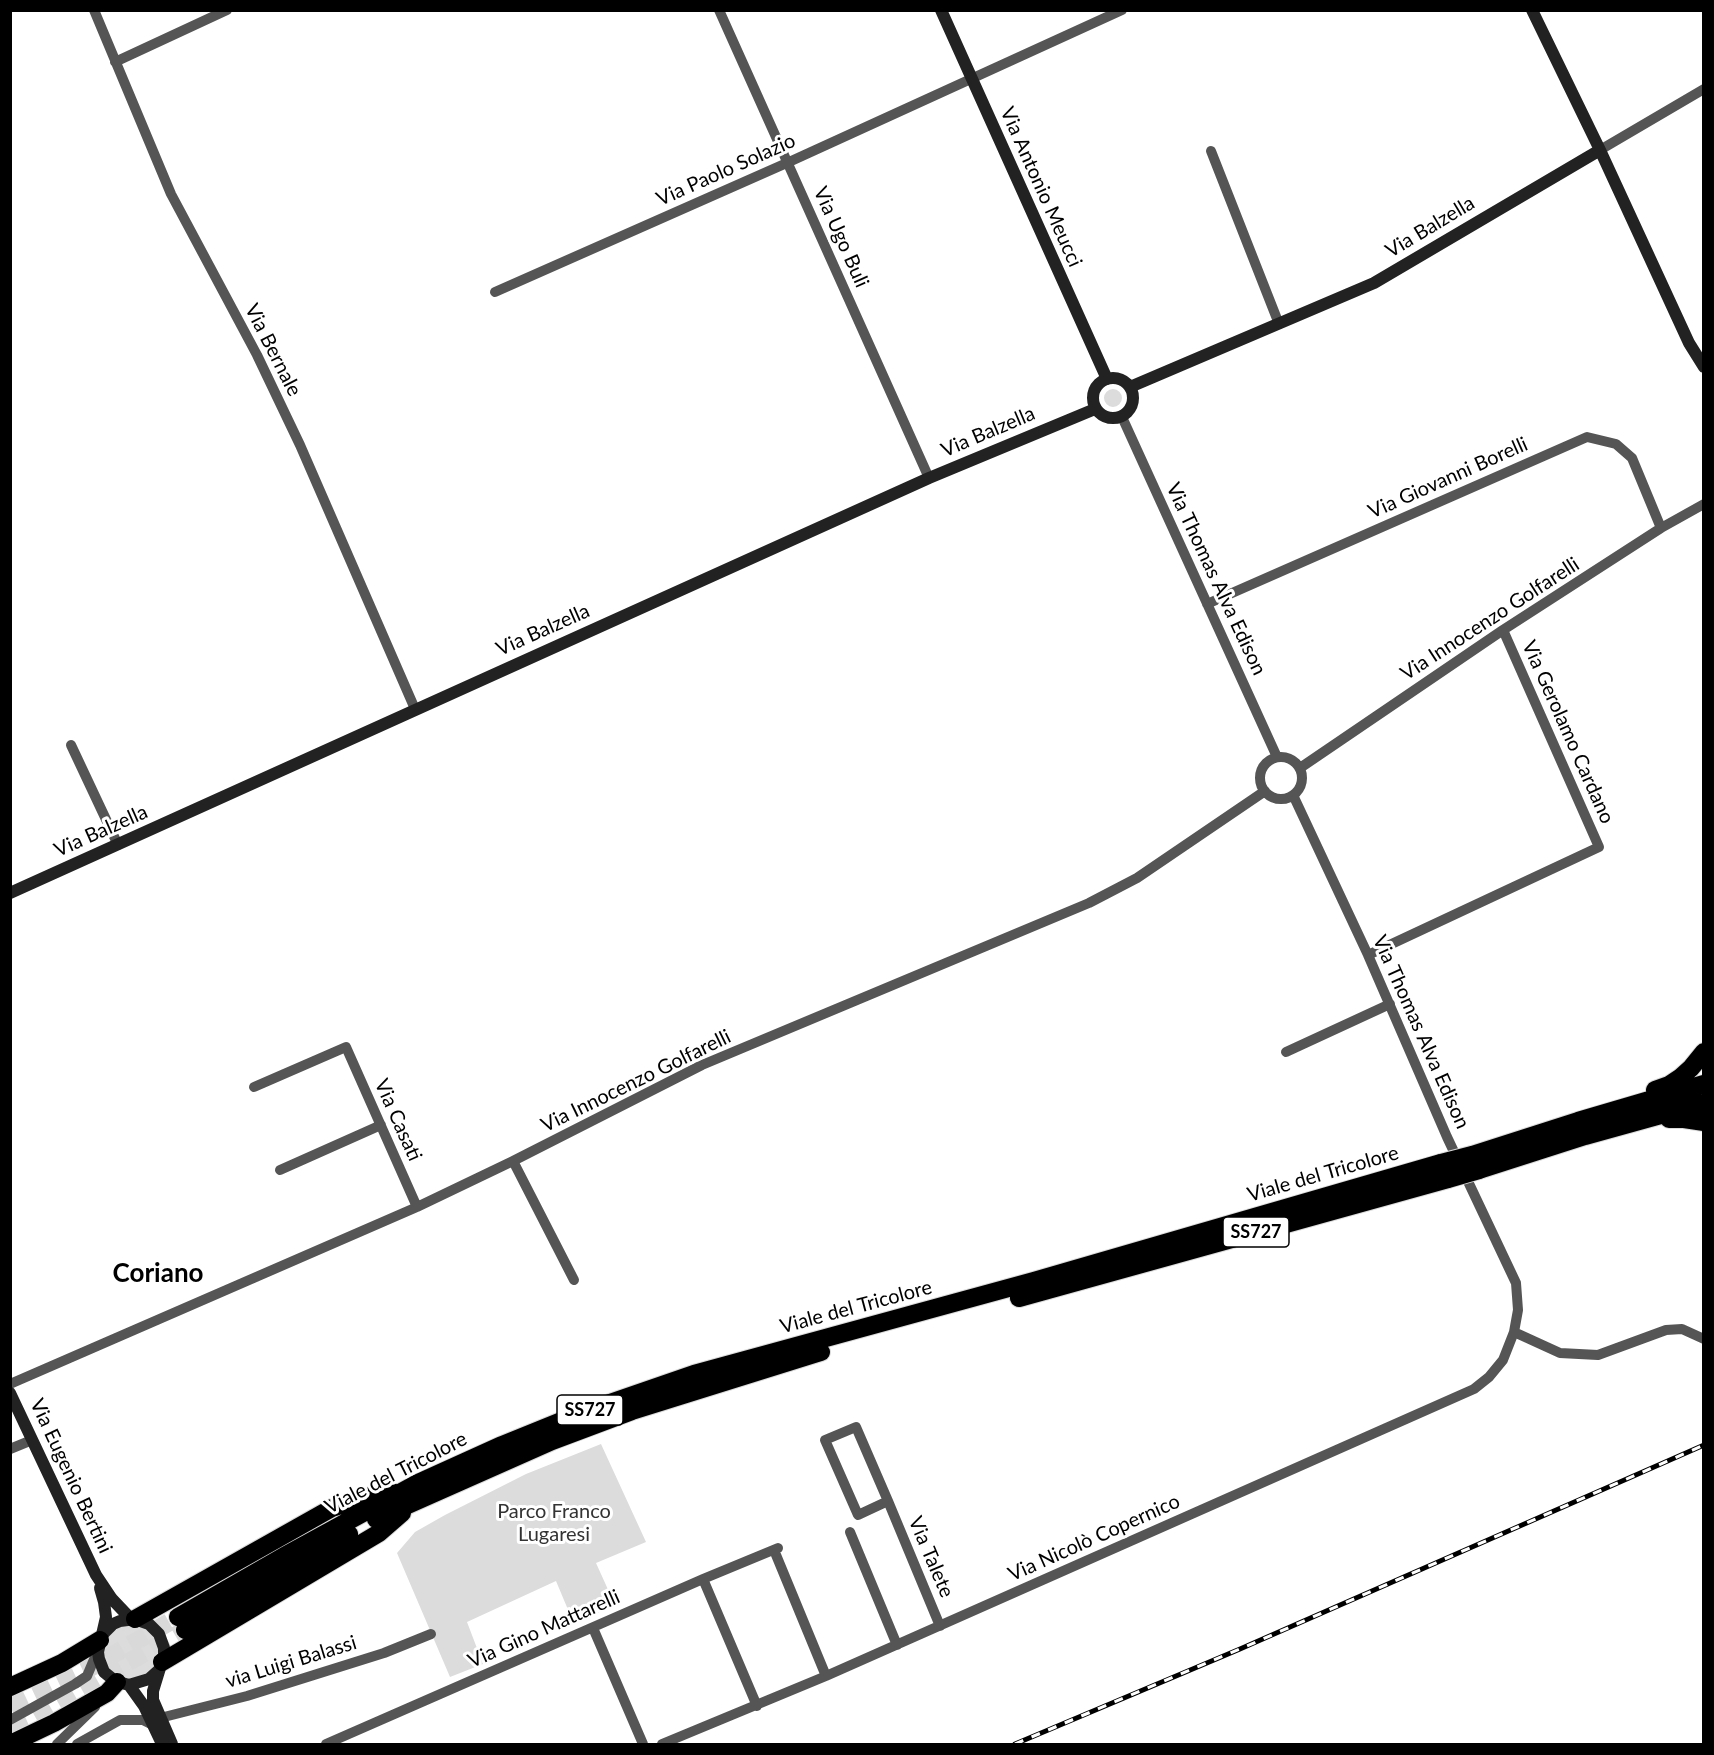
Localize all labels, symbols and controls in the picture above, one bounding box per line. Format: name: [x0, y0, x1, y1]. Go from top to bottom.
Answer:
street label: Via Antonio Meucci: [995, 103, 1087, 271]
street label: Via Paolo Solazio: [653, 129, 799, 211]
street label: Via Ugo Buli: [808, 183, 874, 291]
street label: Via Balzella: [1381, 191, 1479, 263]
street label: Via Bernale: [240, 300, 306, 400]
street label: Via Balzella: [937, 401, 1039, 463]
street label: Via Giovanni Borelli: [1365, 432, 1531, 524]
street label: Via Thomas Alva Edison: [1161, 479, 1271, 679]
street label: Via Innocenzo Golfarelli: [1396, 552, 1584, 686]
street label: Via Balzella: [493, 599, 593, 661]
street label: Via Gerolamo Cardano: [1517, 637, 1619, 827]
street label: Via Balzella: [51, 800, 151, 862]
street label: Via Thomas Alva Edison: [1367, 931, 1475, 1133]
street label: Via Innocenzo Golfarelli: [537, 1025, 735, 1137]
street label: Via Casati: [369, 1075, 427, 1165]
street label: Viale del Tricolore: [1245, 1141, 1401, 1207]
road number: SS727: [1223, 1217, 1289, 1247]
district label: Coriano: [113, 1258, 203, 1290]
street label: Viale del Tricolore: [777, 1275, 935, 1339]
street label: Via Eugenio Bertini: [25, 1395, 117, 1557]
road number: SS727: [557, 1395, 623, 1425]
street label: Viale del Tricolore: [321, 1427, 471, 1519]
street label: Via Nicolò Copernico: [1004, 1489, 1184, 1587]
park label: Parco Franco Lugaresi: [497, 1500, 611, 1547]
street label: Via Talete: [903, 1513, 959, 1601]
street label: Via Gino Mattarelli: [464, 1585, 624, 1673]
street label: via Luigi Balassi: [223, 1631, 359, 1693]

